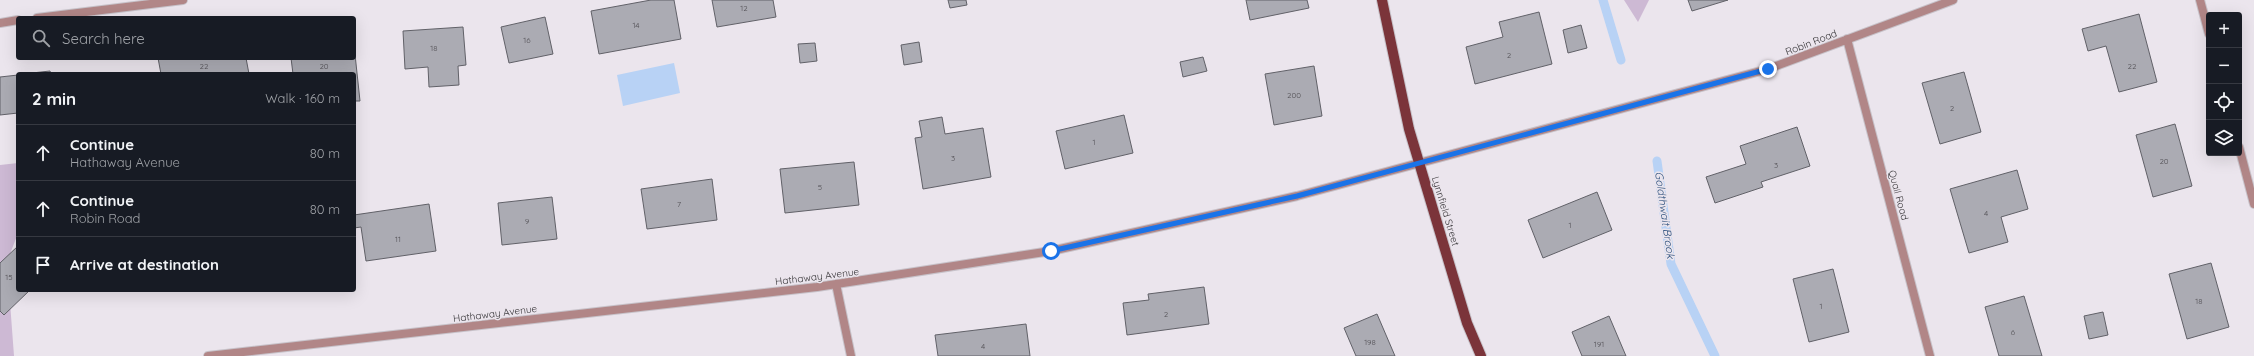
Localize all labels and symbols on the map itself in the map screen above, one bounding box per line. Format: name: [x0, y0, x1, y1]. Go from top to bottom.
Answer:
house number: 12: [740, 3, 748, 13]
house number: 14: [632, 20, 640, 30]
street label: Robin Road: [1784, 27, 1839, 58]
house number: 16: [523, 35, 531, 45]
house number: 18: [430, 43, 438, 53]
house number: 2: [1507, 50, 1512, 60]
route end: [1759, 60, 1777, 78]
house number: 22: [200, 61, 209, 71]
house number: 20: [319, 61, 329, 71]
house number: 22: [2128, 61, 2137, 71]
house number: 200: [1287, 90, 1301, 100]
house number: 2: [1950, 103, 1955, 113]
house number: 1: [1093, 137, 1096, 147]
house number: 3: [951, 153, 955, 163]
house number: 20: [2159, 156, 2169, 166]
house number: 3: [1774, 160, 1778, 170]
street label: Quail Road: [1886, 169, 1911, 222]
water label: Goldthwait Brook: [1652, 171, 1678, 261]
street label: Lynnfield Street: [1429, 175, 1462, 248]
house number: 5: [818, 182, 822, 192]
house number: 7: [677, 199, 681, 209]
house number: 4: [1984, 208, 1988, 218]
house number: 9: [525, 216, 530, 226]
house number: 1: [1569, 220, 1572, 230]
house number: 11: [395, 234, 401, 244]
route start: [1042, 242, 1060, 260]
street label: Hathaway Avenue: [774, 265, 860, 288]
house number: 15: [5, 272, 13, 282]
house number: 18: [2195, 296, 2203, 306]
house number: 1: [1820, 301, 1823, 311]
street label: Hathaway Avenue: [452, 302, 538, 325]
house number: 2: [1164, 309, 1169, 319]
house number: 6: [2011, 327, 2016, 337]
house number: 198: [1364, 337, 1376, 347]
house number: 191: [1594, 339, 1604, 349]
house number: 4: [981, 341, 985, 351]

